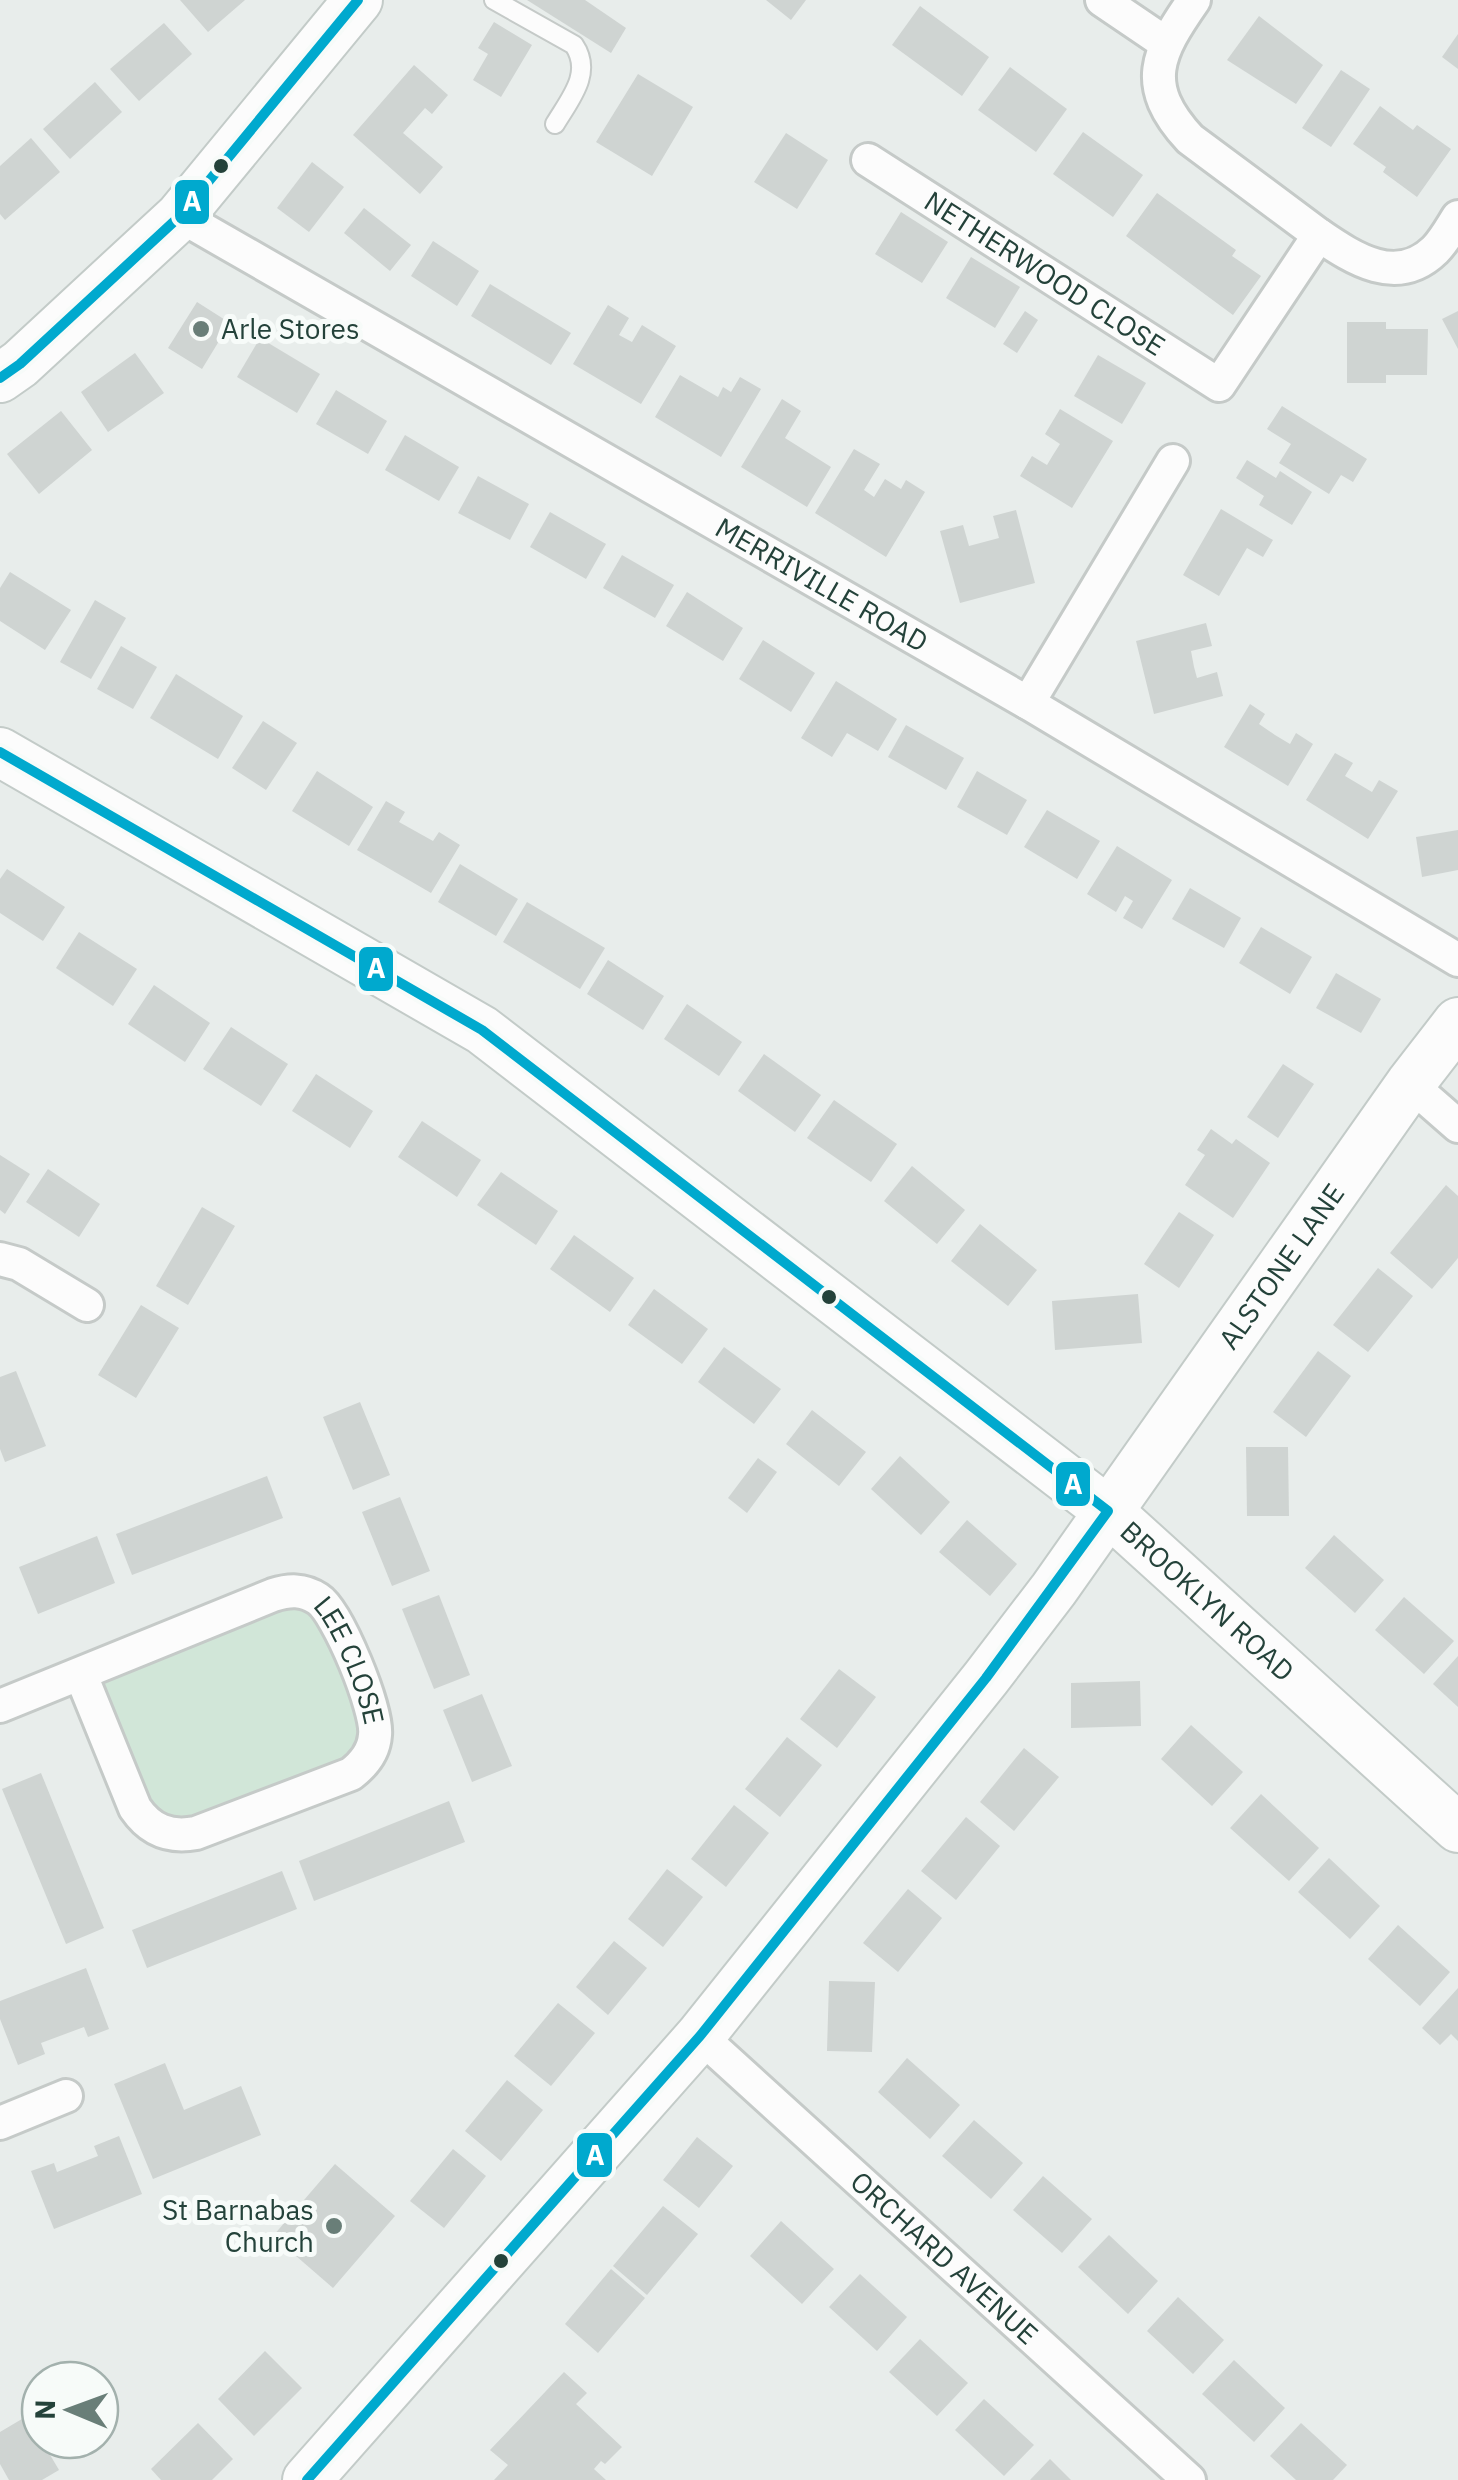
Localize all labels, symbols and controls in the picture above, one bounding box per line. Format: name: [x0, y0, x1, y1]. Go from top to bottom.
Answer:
unlabelled marker: [211, 156, 231, 176]
line badge: A: [173, 178, 211, 226]
text: A: [182, 182, 202, 219]
street label: NETHERWOOD CLOSE: [918, 182, 1173, 364]
place label: Arle Stores: [221, 310, 360, 347]
marker: Arle Stores: [190, 318, 212, 340]
street label: MERRIVILLE ROAD: [709, 508, 935, 660]
line badge: A: [357, 945, 395, 993]
text: A: [366, 949, 386, 986]
street label: ALSTONE LANE: [1210, 1176, 1352, 1356]
unlabelled marker: [819, 1287, 839, 1307]
line badge: A: [1054, 1460, 1092, 1508]
text: A: [1063, 1465, 1083, 1502]
street label: BROOKLYN ROAD: [1113, 1512, 1302, 1689]
street label: LEE CLOSE: [306, 1588, 393, 1728]
line badge: A: [575, 2131, 614, 2179]
text: A: [585, 2136, 605, 2173]
street label: ORCHARD AVENUE: [843, 2163, 1046, 2352]
place label: St Barnabas Church: [162, 2191, 314, 2260]
marker: St Barnabas Church: [323, 2215, 345, 2237]
unlabelled marker: [491, 2251, 511, 2271]
north arrow: [20, 2360, 120, 2460]
text: N: [26, 2399, 63, 2420]

